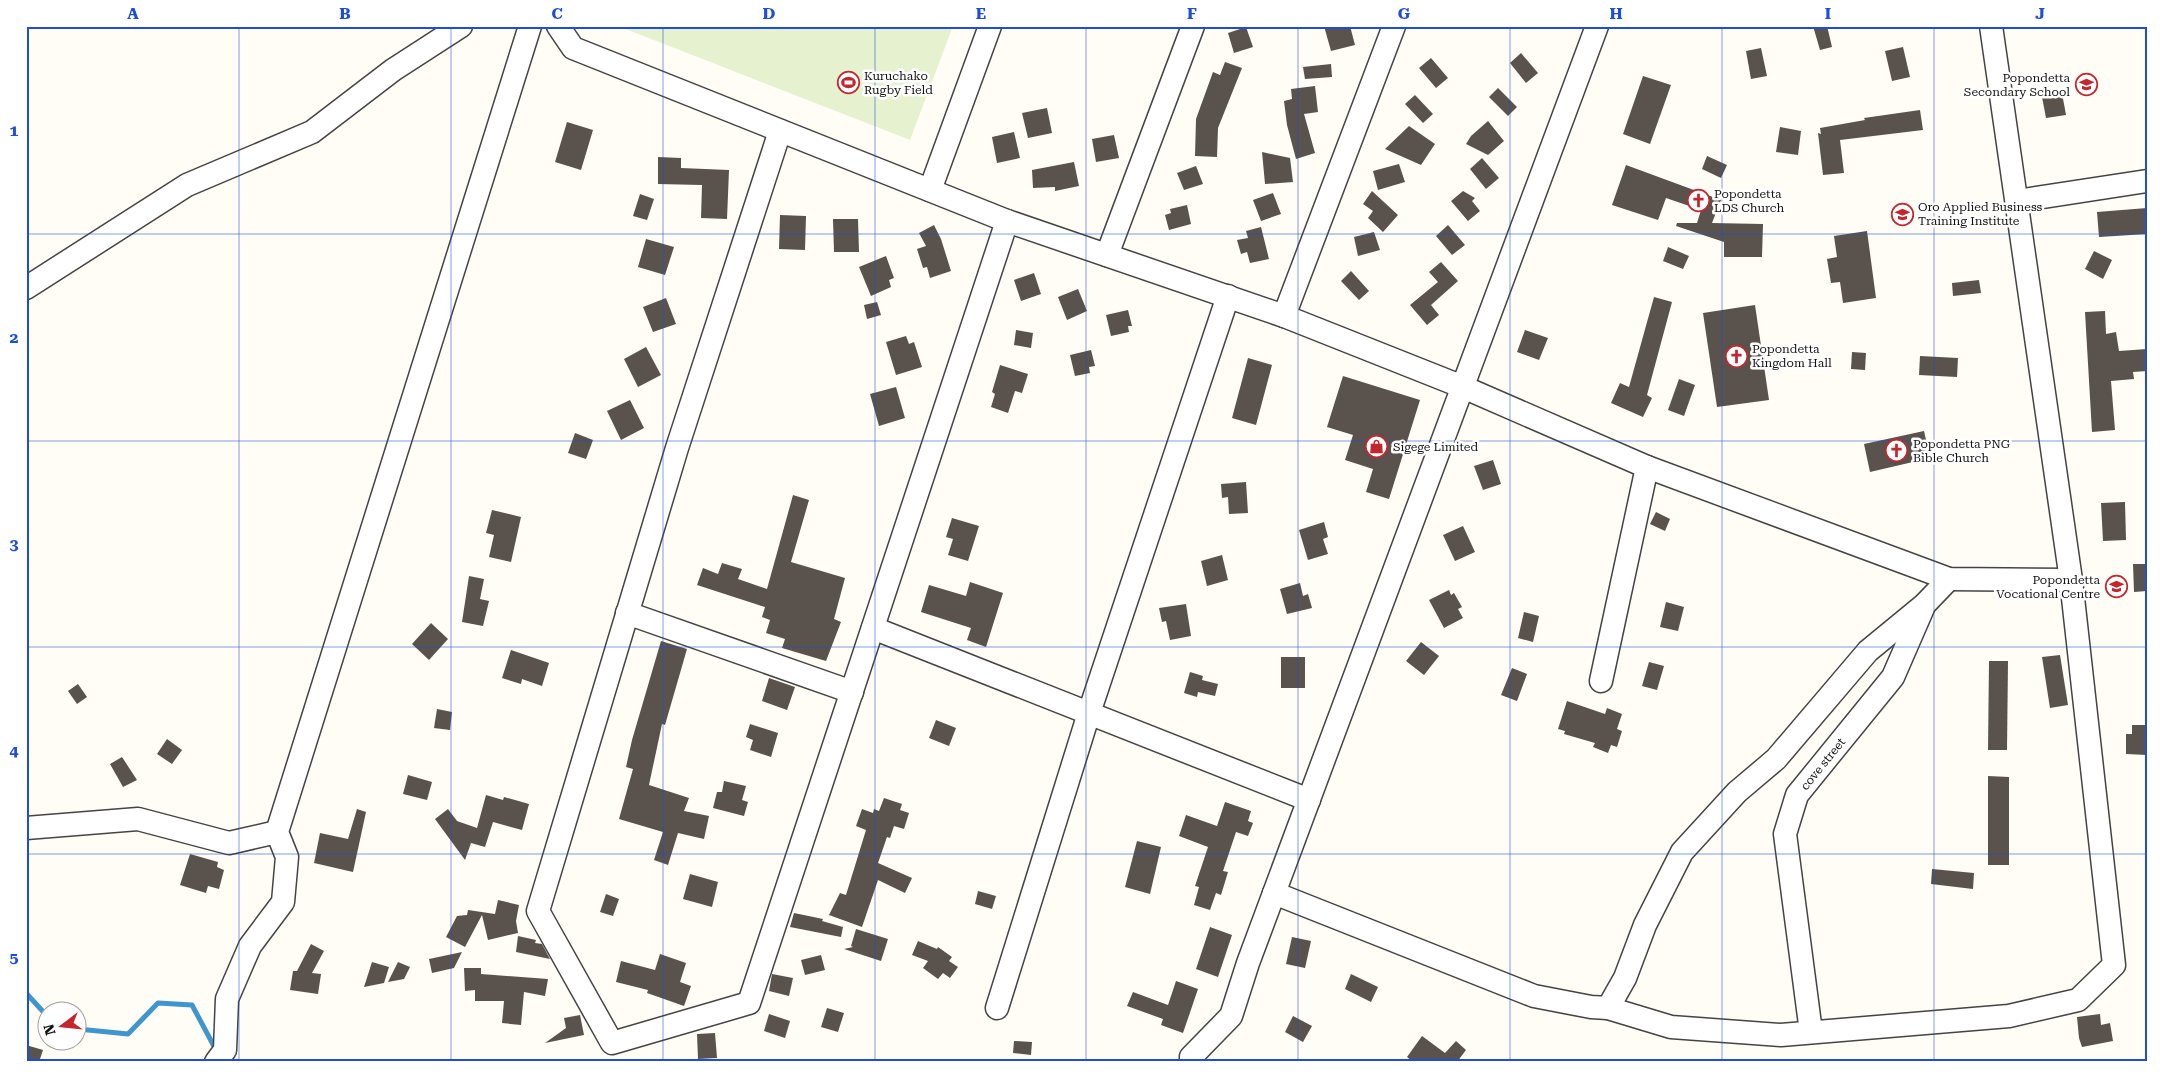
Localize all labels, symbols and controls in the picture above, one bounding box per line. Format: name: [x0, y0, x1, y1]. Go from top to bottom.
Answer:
text: A: [127, 4, 139, 23]
text: B: [339, 4, 351, 23]
text: C: [551, 4, 563, 23]
text: D: [763, 4, 776, 23]
text: E: [976, 4, 986, 23]
text: F: [1187, 4, 1197, 23]
text: G: [1398, 4, 1411, 23]
text: H: [1609, 4, 1623, 23]
text: I: [1825, 4, 1831, 23]
text: J: [2035, 4, 2045, 23]
place label: Kuruchako Rugby Field: [864, 69, 933, 97]
sports icon: Kuruchako Rugby Field: [836, 71, 860, 95]
place label: Popondetta Secondary School: [1964, 71, 2070, 99]
school or university icon: Popondetta Secondary School: [2074, 73, 2098, 97]
text: 1: [10, 121, 19, 140]
place label: Popondetta LDS Church: [1714, 187, 1784, 215]
church icon: Popondetta LDS Church: [1686, 189, 1710, 213]
place label: Oro Applied Business Training Institute: [1918, 200, 2043, 228]
school or university icon: Oro Applied Business Training Institute: [1890, 202, 1914, 226]
text: 2: [10, 328, 19, 347]
place label: Popondetta Kingdom Hall: [1752, 342, 1832, 370]
church icon: Popondetta Kingdom Hall: [1724, 344, 1748, 368]
shop icon: Sigege Limited: [1365, 435, 1389, 459]
place label: Popondetta PNG Bible Church: [1913, 437, 2011, 465]
church icon: Popondetta PNG Bible Church: [1885, 439, 1909, 463]
place label: Sigege Limited: [1393, 440, 1479, 454]
text: 3: [10, 535, 19, 554]
place label: Popondetta Vocational Centre: [1996, 573, 2100, 601]
school or university icon: Popondetta Vocational Centre: [2104, 575, 2128, 599]
street label: cove street: [1798, 735, 1849, 793]
text: 4: [10, 741, 19, 760]
text: 5: [10, 948, 19, 967]
north arrow: [38, 1000, 88, 1050]
text: N: [40, 1022, 59, 1037]

